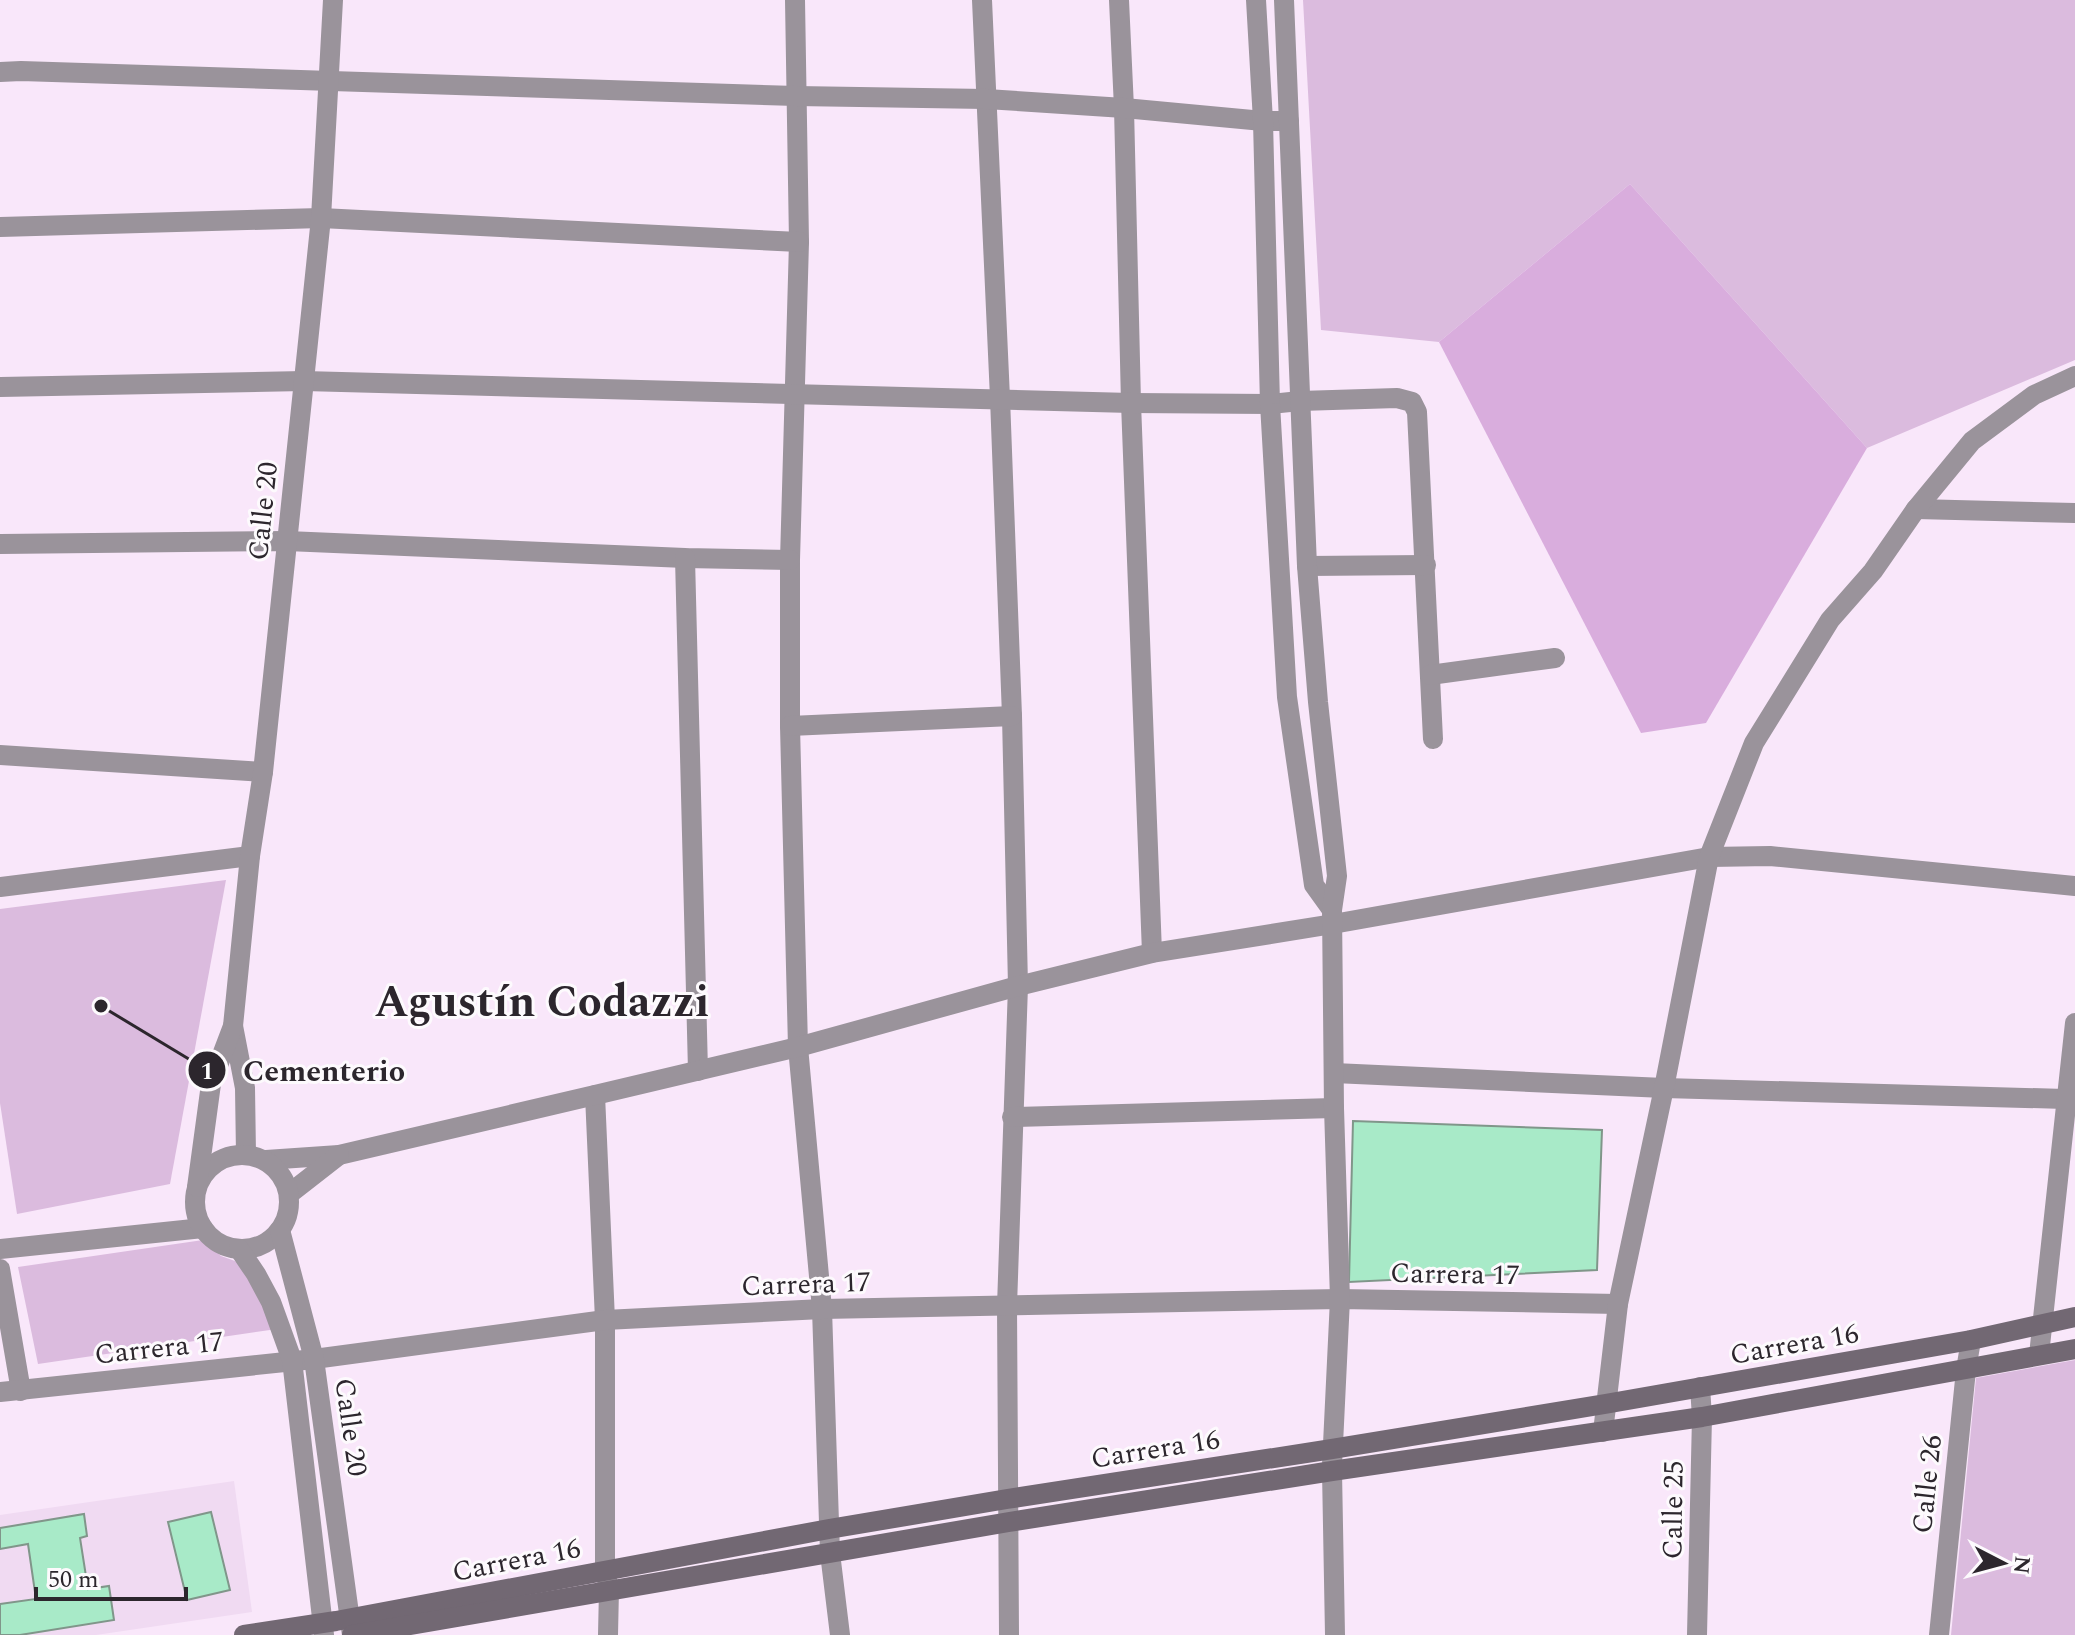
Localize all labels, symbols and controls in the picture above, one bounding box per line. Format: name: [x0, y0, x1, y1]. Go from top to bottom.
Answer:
street label: Calle 20: [237, 460, 290, 563]
district label: Agustín Codazzi: [375, 969, 709, 1036]
callout: Cementerio: [187, 1043, 421, 1097]
text: Cementerio: [243, 1049, 405, 1095]
text: 1: [200, 1054, 214, 1090]
street label: Carrera 17: [1390, 1252, 1520, 1297]
street label: Carrera 17: [740, 1261, 872, 1308]
street label: Carrera 16: [1727, 1312, 1862, 1377]
street label: Carrera 17: [92, 1320, 226, 1377]
street label: Calle 20: [322, 1375, 379, 1479]
street label: Carrera 16: [1088, 1418, 1223, 1481]
street label: Calle 26: [1901, 1433, 1954, 1536]
street label: Calle 25: [1651, 1460, 1696, 1560]
north arrow: [1963, 1523, 2043, 1603]
street label: Carrera 16: [448, 1527, 584, 1594]
scale bar: [36, 1551, 186, 1601]
text: N: [2004, 1554, 2039, 1576]
text: 50 m: [48, 1562, 99, 1598]

